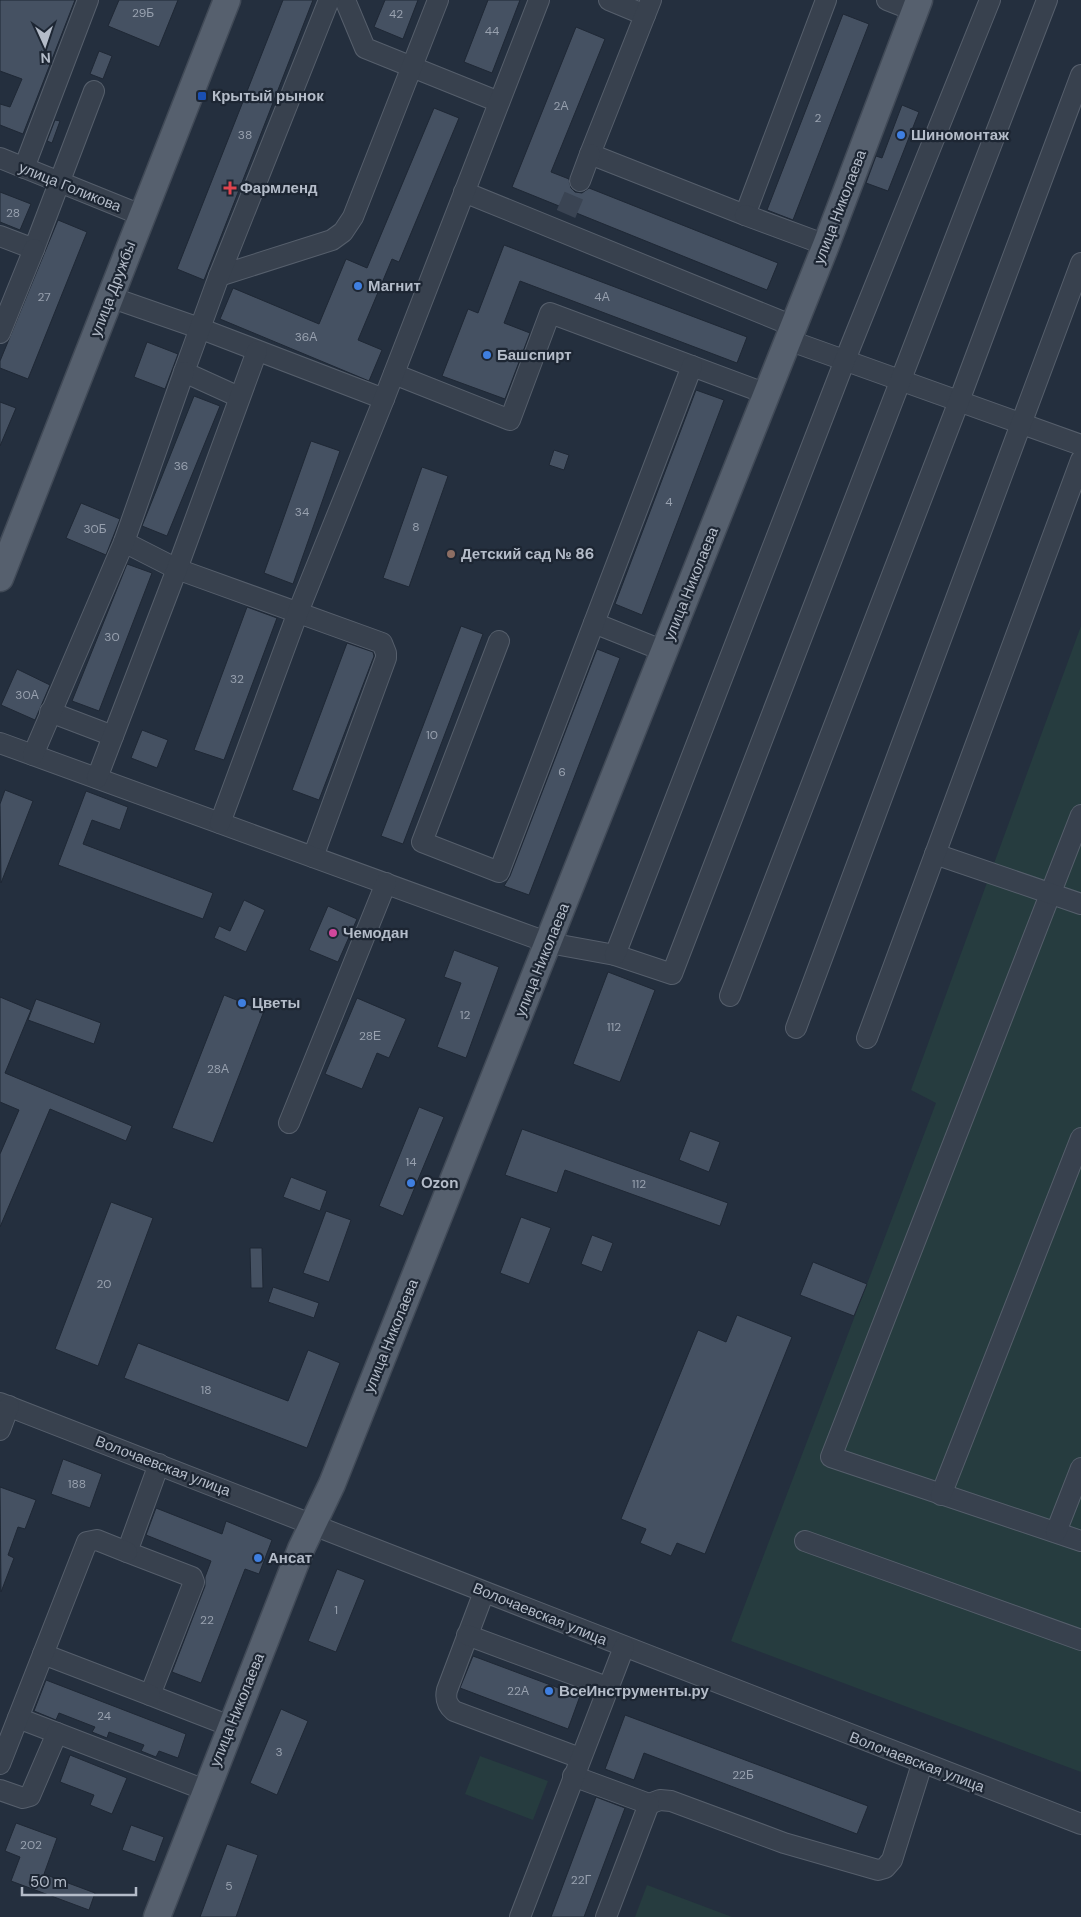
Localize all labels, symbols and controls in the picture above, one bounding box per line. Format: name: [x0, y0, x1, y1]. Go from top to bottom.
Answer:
house number: 29Б: [132, 5, 154, 21]
house number: 42: [389, 6, 403, 22]
north arrow: [20, 20, 70, 70]
house number: 44: [485, 23, 499, 39]
text: N: [40, 49, 51, 67]
place label: Крытый рынок: [212, 86, 324, 106]
marker: Крытый рынок: [196, 90, 208, 102]
house number: 2А: [554, 98, 568, 114]
house number: 2: [815, 110, 822, 126]
place label: Шиномонтаж: [911, 125, 1009, 145]
house number: 38: [238, 127, 252, 143]
marker: Шиномонтаж: [895, 129, 907, 141]
street label: улица Николаева: [809, 146, 871, 267]
street label: улица Голикова: [16, 157, 125, 217]
place label: Фармленд: [240, 178, 318, 198]
marker: Фармленд: [224, 182, 236, 194]
house number: 28: [6, 205, 20, 221]
street label: улица Дружбы: [86, 238, 140, 340]
place label: Магнит: [368, 276, 421, 296]
marker: Магнит: [352, 280, 364, 292]
house number: 27: [37, 289, 51, 305]
house number: 4А: [594, 289, 610, 305]
house number: 36А: [295, 329, 317, 345]
place label: Башспирт: [497, 345, 572, 365]
marker: Башспирт: [481, 349, 493, 361]
house number: 36: [174, 458, 188, 474]
house number: 4: [665, 494, 673, 510]
house number: 34: [295, 504, 309, 520]
house number: 8: [412, 519, 420, 535]
house number: 30Б: [83, 521, 107, 537]
street label: улица Николаева: [659, 524, 723, 644]
place label: Детский сад № 86: [461, 544, 594, 564]
marker: Детский сад № 86: [445, 548, 457, 560]
house number: 30: [104, 629, 120, 645]
house number: 32: [230, 671, 244, 687]
house number: 30А: [15, 687, 39, 703]
house number: 10: [426, 727, 438, 743]
house number: 6: [558, 764, 566, 780]
street label: улица Николаева: [510, 900, 574, 1020]
place label: Чемодан: [343, 923, 408, 943]
marker: Чемодан: [327, 927, 339, 939]
place label: Цветы: [252, 993, 300, 1013]
marker: Цветы: [236, 997, 248, 1009]
house number: 12: [460, 1007, 470, 1023]
house number: 112: [607, 1019, 621, 1035]
house number: 28Е: [359, 1028, 381, 1044]
house number: 28А: [207, 1061, 229, 1077]
house number: 14: [405, 1154, 417, 1170]
place label: Ozon: [421, 1173, 459, 1193]
house number: 112: [632, 1176, 646, 1192]
marker: Ozon: [405, 1177, 417, 1189]
house number: 20: [96, 1276, 112, 1292]
street label: улица Николаева: [359, 1276, 423, 1396]
house number: 18: [200, 1382, 212, 1398]
street label: Волочаевская улица: [93, 1431, 234, 1501]
house number: 188: [68, 1476, 86, 1492]
place label: Ансат: [268, 1548, 312, 1568]
marker: Ансат: [252, 1552, 264, 1564]
street label: Волочаевская улица: [470, 1578, 611, 1650]
house number: 1: [334, 1602, 338, 1618]
house number: 22: [200, 1612, 214, 1628]
street label: улица Николаева: [205, 1650, 269, 1770]
place label: ВсеИнструменты.ру: [559, 1681, 710, 1701]
house number: 22А: [507, 1683, 529, 1699]
marker: ВсеИнструменты.ру: [543, 1685, 555, 1697]
house number: 24: [97, 1708, 111, 1724]
street label: Волочаевская улица: [847, 1727, 988, 1797]
house number: 3: [275, 1744, 283, 1760]
house number: 22Б: [732, 1767, 754, 1783]
house number: 202: [20, 1837, 42, 1853]
scale bar: [22, 1864, 136, 1896]
text: 50 m: [30, 1872, 67, 1892]
house number: 22Г: [571, 1872, 592, 1888]
house number: 5: [225, 1878, 233, 1894]

